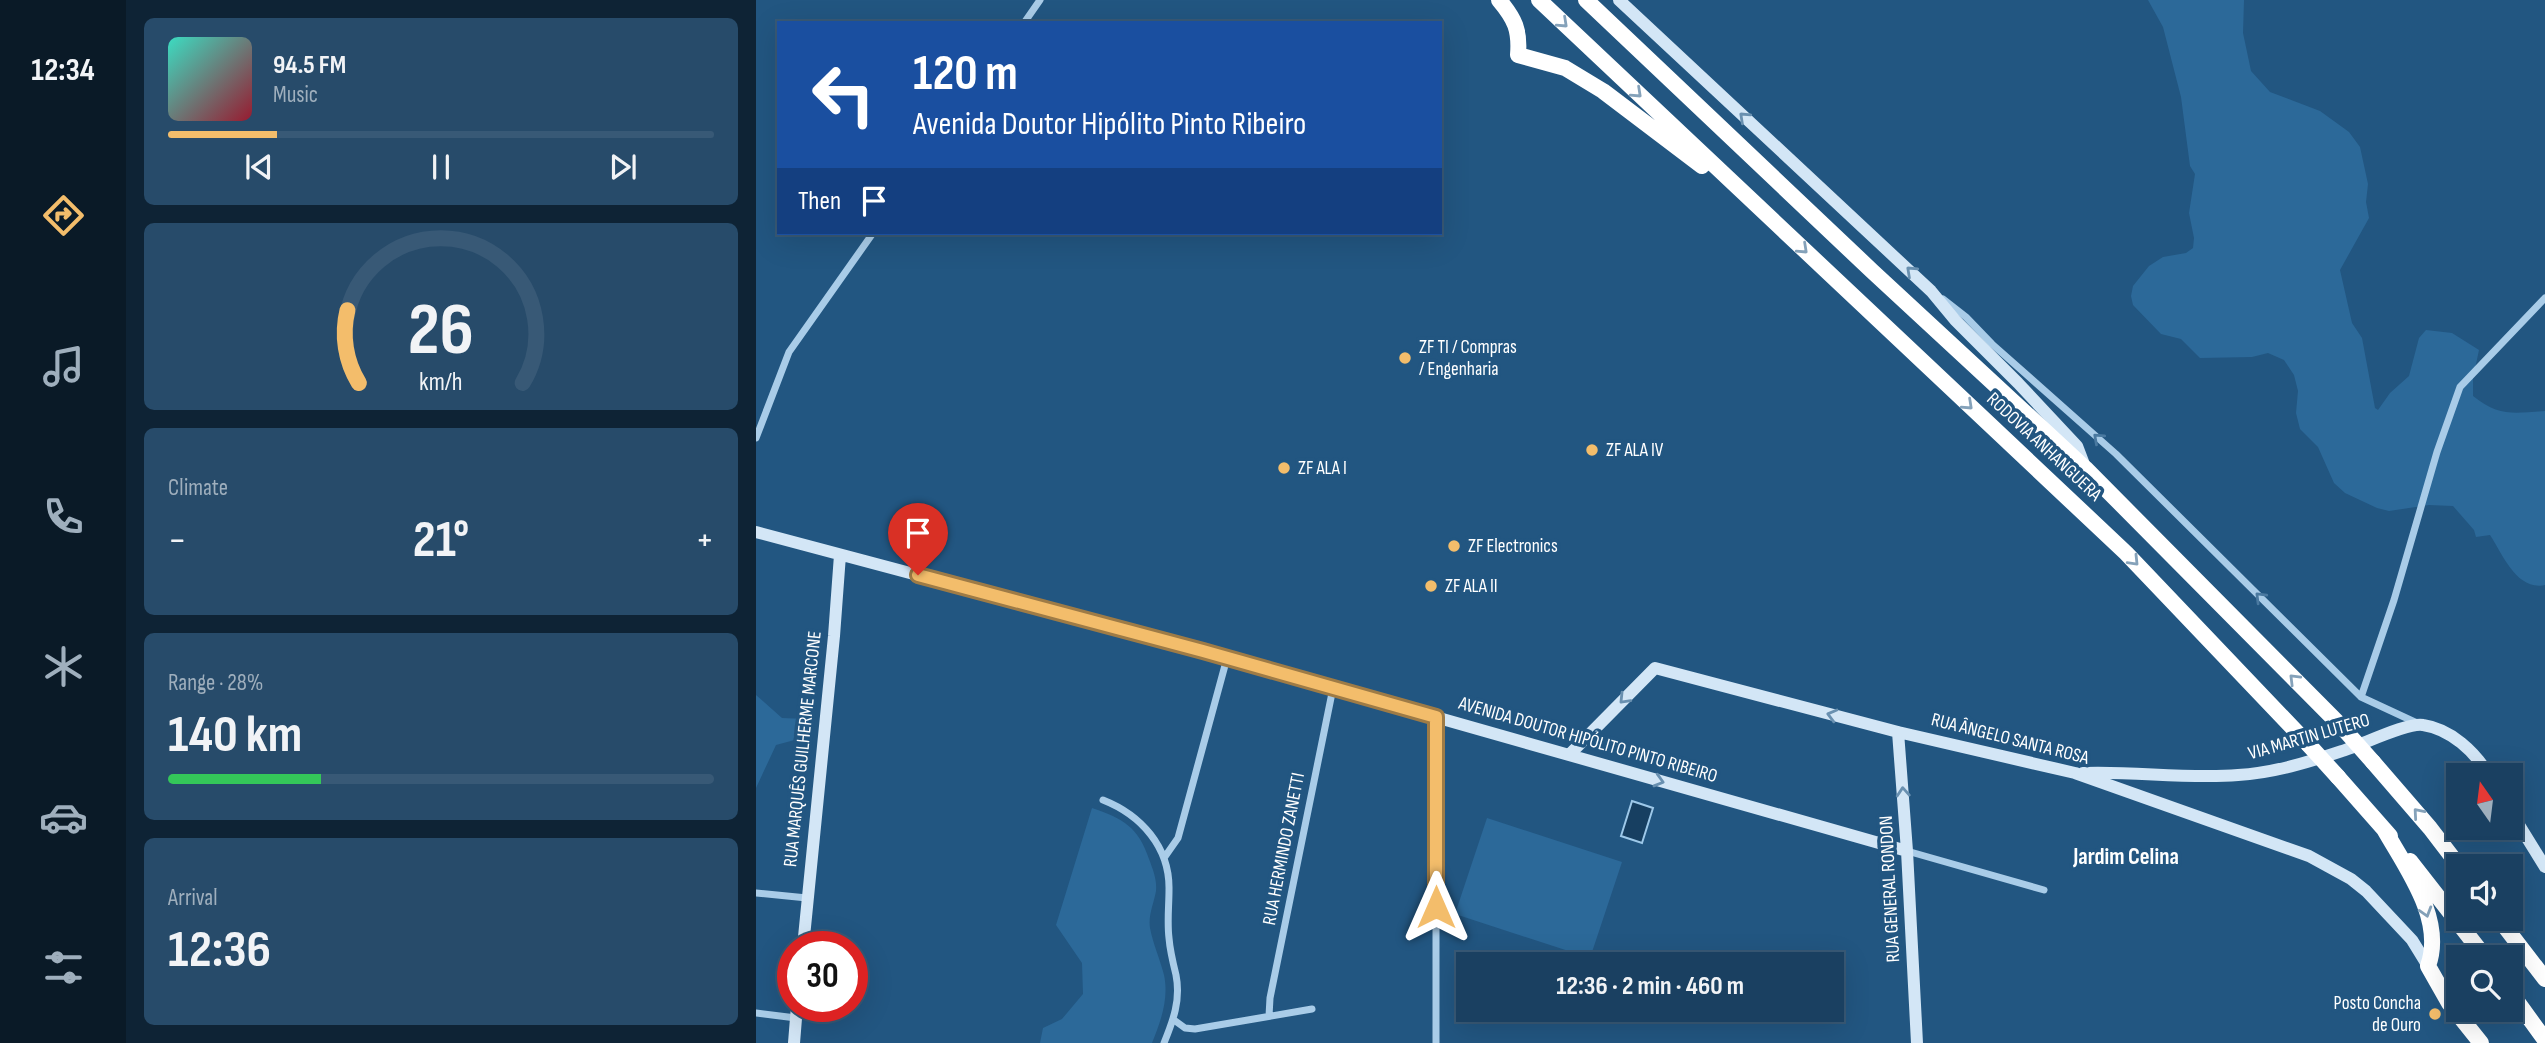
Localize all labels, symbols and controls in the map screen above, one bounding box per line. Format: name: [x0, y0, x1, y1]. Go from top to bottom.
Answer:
one-way arrow: [1555, 15, 1568, 27]
text: 120 m: [913, 45, 1018, 104]
icon: left: [798, 49, 889, 140]
text: 94.5 FM: [273, 50, 346, 81]
text: 12:34: [31, 51, 95, 90]
text: Music: [273, 81, 318, 109]
one-way arrow: [1629, 84, 1642, 97]
text: Avenida Doutor Hipólito Pinto Ribeiro: [913, 105, 1306, 144]
one-way arrow: [1739, 112, 1752, 125]
icon: previous: [240, 148, 278, 186]
icon: pause: [422, 148, 460, 186]
icon: next: [604, 148, 642, 186]
icon: arrive: [855, 182, 893, 220]
text: Then: [798, 186, 841, 217]
icon: directions: [39, 191, 88, 240]
one-way arrow: [1795, 240, 1808, 253]
one-way arrow: [1906, 267, 1919, 280]
text: 26: [408, 287, 474, 375]
place label: ZF TI / Compras / Engenharia: [1419, 336, 1517, 381]
icon: music: [39, 342, 88, 391]
marker: ZF TI / Compras / Engenharia: [1397, 350, 1413, 366]
text: km/h: [419, 366, 463, 397]
street label: RODOVIA ANHANGUERA: [1982, 388, 2107, 507]
one-way arrow: [1960, 396, 1973, 409]
one-way arrow: [2093, 434, 2106, 446]
place label: ZF ALA IV: [1606, 439, 1664, 462]
marker: ZF ALA IV: [1584, 442, 1600, 458]
place label: ZF ALA I: [1298, 457, 1347, 480]
marker: ZF ALA I: [1276, 460, 1292, 476]
text: Climate: [168, 474, 228, 502]
icon: phone: [39, 492, 88, 541]
pin: [888, 503, 948, 575]
text: 21°: [413, 509, 469, 572]
icon: arrive: [899, 514, 937, 552]
text: −: [168, 518, 187, 563]
text: +: [695, 518, 714, 563]
place label: ZF Electronics: [1468, 535, 1558, 558]
marker: ZF Electronics: [1446, 538, 1462, 554]
one-way arrow: [2125, 553, 2138, 566]
place label: ZF ALA II: [1445, 575, 1498, 598]
marker: ZF ALA II: [1423, 578, 1439, 594]
one-way arrow: [2255, 593, 2268, 606]
street label: RUA MARQUÊS GUILHERME MARCONE: [779, 630, 827, 868]
icon: climate: [39, 642, 88, 691]
text: Range · 28%: [168, 669, 263, 697]
one-way arrow: [2290, 674, 2303, 687]
one-way arrow: [1620, 691, 1633, 704]
street label: AVENIDA DOUTOR HIPÓLITO PINTO RIBEIRO: [1455, 692, 1720, 788]
text: 140 km: [168, 704, 302, 767]
one-way arrow: [1827, 708, 1839, 723]
street label: RUA ÂNGELO SANTA ROSA: [1929, 708, 2092, 770]
street label: VIA MARTIN LUTERO: [2246, 709, 2372, 765]
north arrow: [2446, 763, 2524, 840]
map controls: [2446, 763, 2523, 1022]
street label: RUA HERMINDO ZANETTI: [1258, 771, 1310, 927]
one-way arrow: [1652, 772, 1664, 787]
one-way arrow: [1896, 786, 1911, 797]
icon: car: [39, 793, 88, 842]
one-way arrow: [2414, 808, 2426, 821]
street label: RUA GENERAL RONDON: [1875, 815, 1905, 963]
district label: Jardim Celina: [2072, 843, 2179, 871]
button: sound: [2446, 854, 2523, 931]
position arrow: [1399, 870, 1473, 944]
text: Arrival: [168, 884, 217, 912]
one-way arrow: [2418, 906, 2433, 918]
text: 12:36: [168, 919, 271, 982]
speed limit sign: 30: [777, 931, 868, 1022]
icon: filters: [39, 943, 88, 992]
button: search: [2446, 945, 2523, 1022]
text: 12:36 · 2 min · 460 m: [1556, 971, 1744, 1002]
place label: Posto Concha de Ouro: [2334, 992, 2421, 1037]
marker: Posto Concha de Ouro: [2427, 1006, 2443, 1022]

